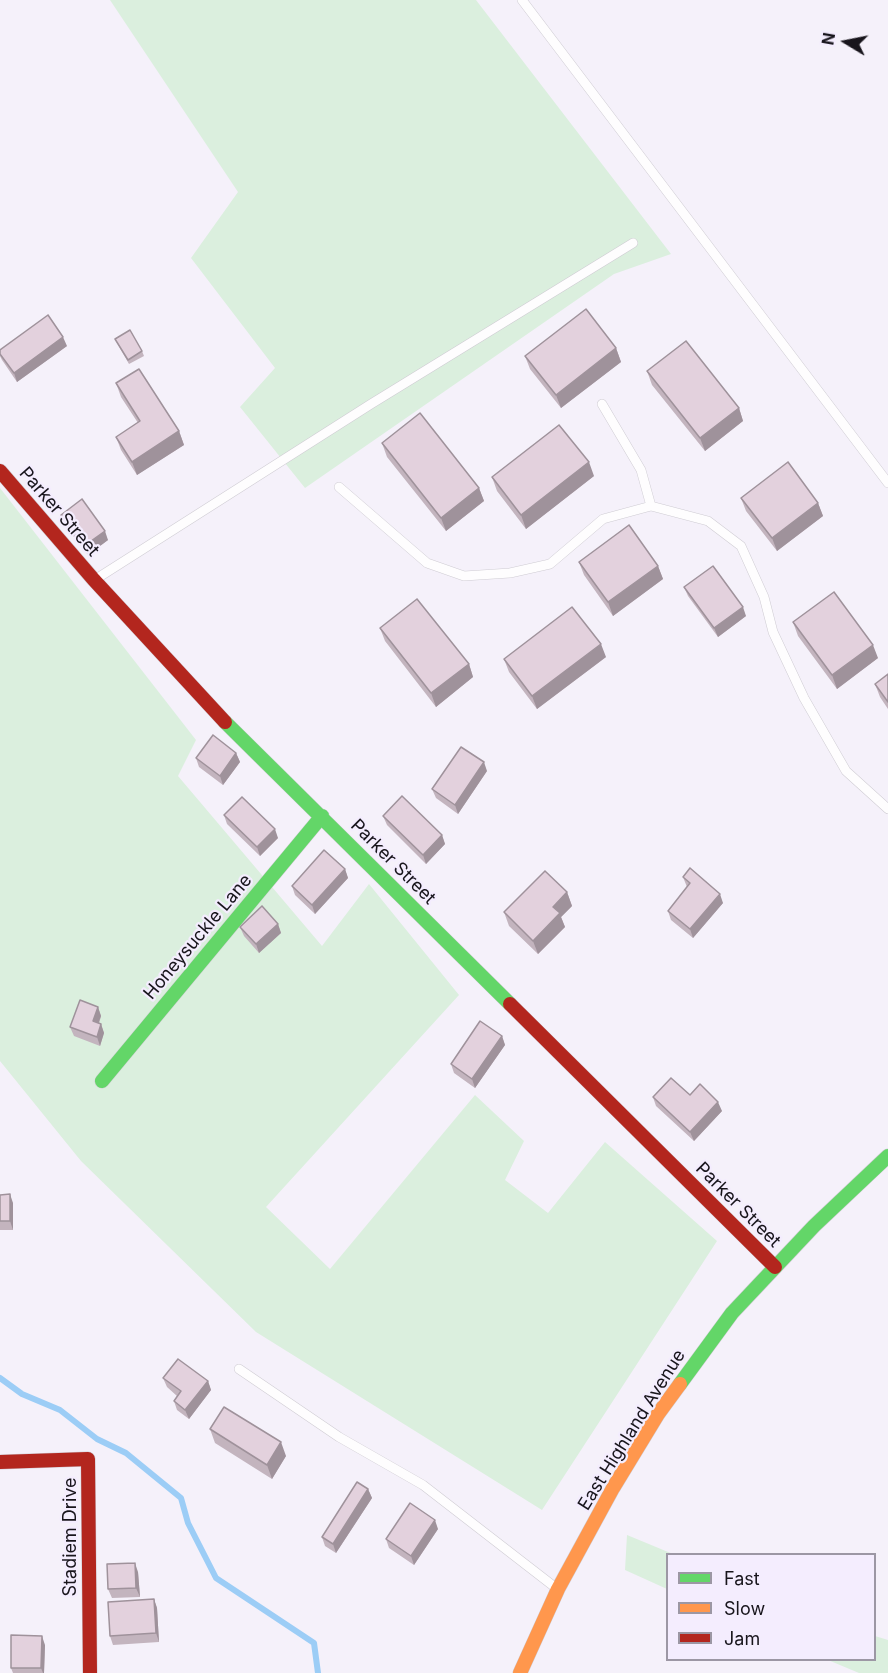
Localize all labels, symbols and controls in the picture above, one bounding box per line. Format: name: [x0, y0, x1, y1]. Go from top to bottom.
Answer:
north arrow: [816, 12, 876, 72]
text: N: [817, 31, 839, 47]
street label: Parker Street: [14, 463, 104, 561]
street label: Parker Street: [346, 815, 440, 909]
street label: Honeysuckle Lane: [139, 870, 257, 1004]
street label: Parker Street: [691, 1158, 785, 1252]
street label: East Highland Avenue: [574, 1346, 690, 1514]
street label: Stadiem Drive: [60, 1477, 82, 1597]
legend: [666, 1553, 876, 1661]
text: Fast: [724, 1568, 760, 1589]
text: Slow: [724, 1598, 765, 1619]
text: Jam: [724, 1628, 760, 1649]

